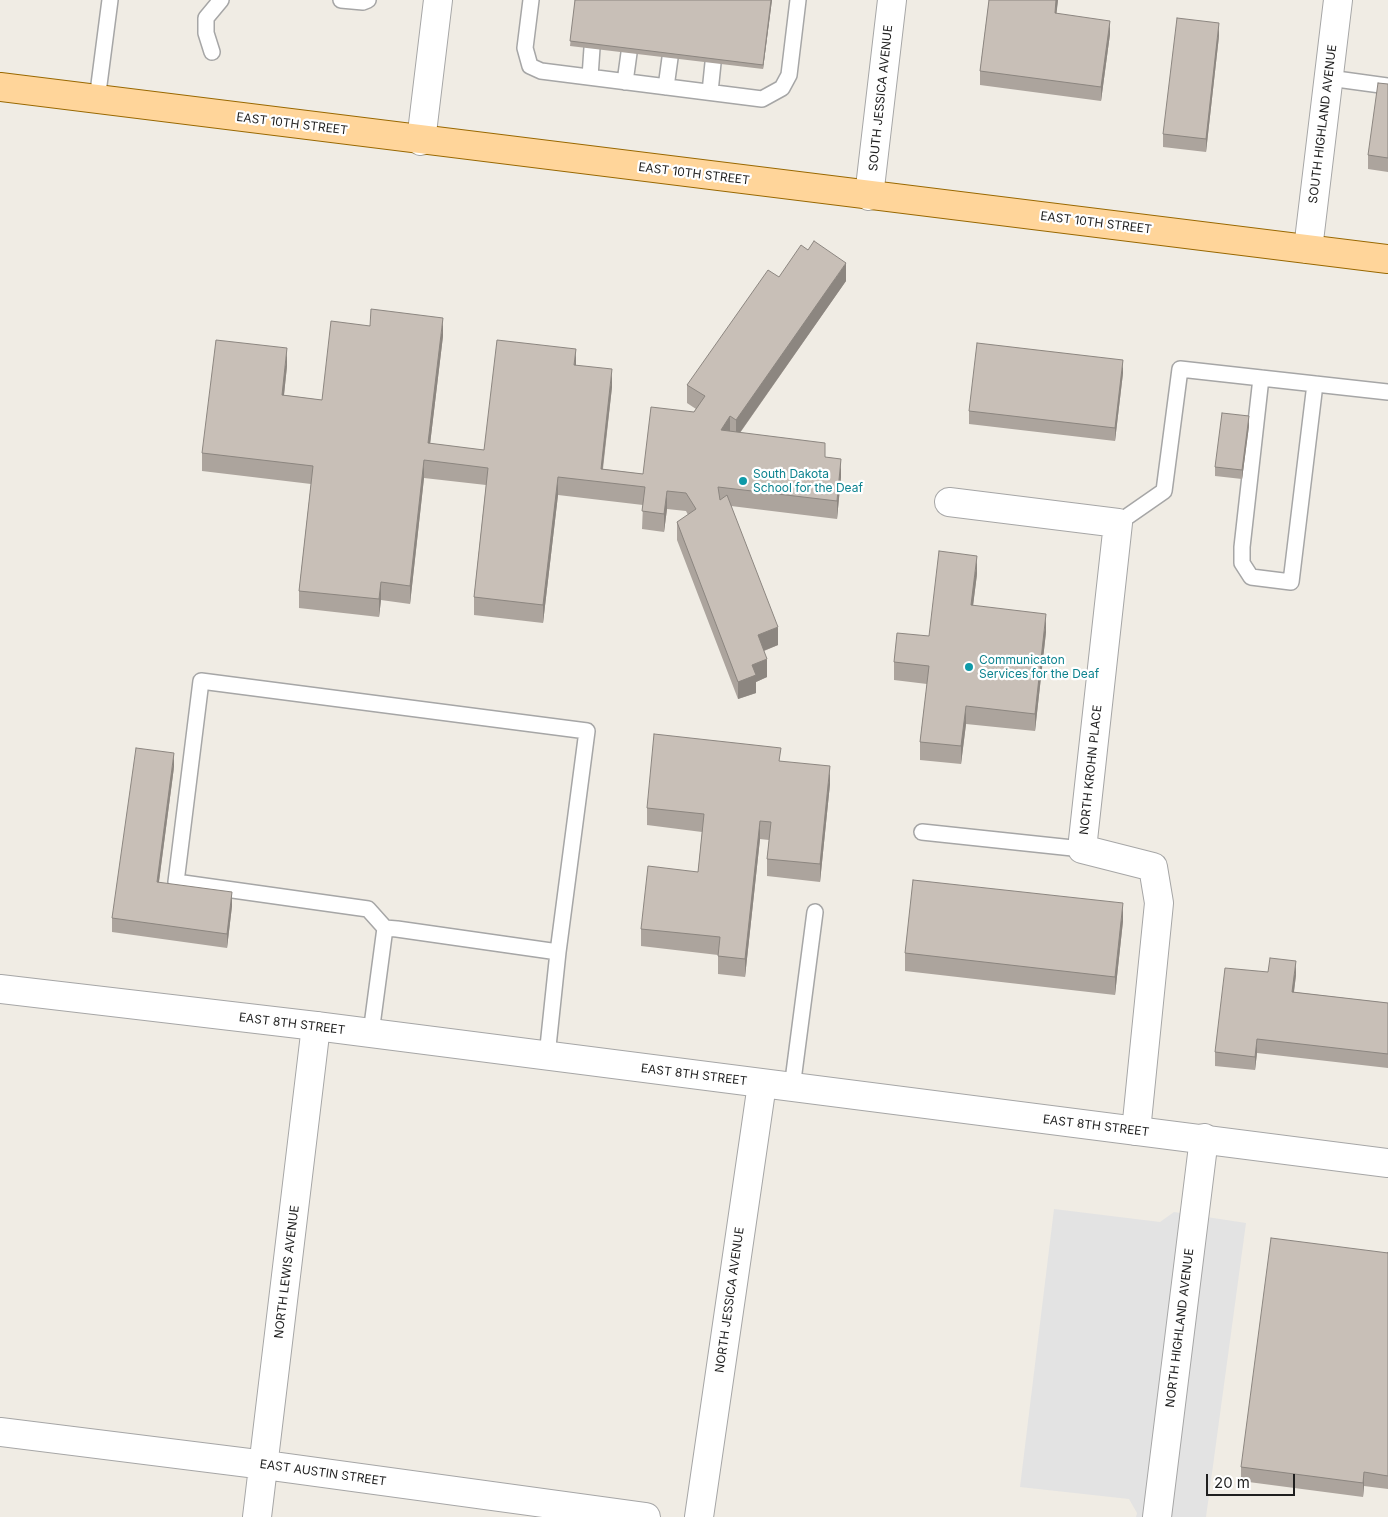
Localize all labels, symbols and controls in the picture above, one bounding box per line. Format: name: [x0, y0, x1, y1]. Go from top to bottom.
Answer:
street label: SOUTH JESSICA AVENUE: [866, 24, 896, 172]
street label: SOUTH HIGHLAND AVENUE: [1306, 44, 1340, 204]
street label: EAST 10TH STREET: [235, 110, 349, 138]
street label: EAST 10TH STREET: [637, 160, 751, 188]
street label: EAST 10TH STREET: [1039, 209, 1153, 237]
place label: South Dakota School for the Deaf: [753, 467, 863, 495]
marker: South Dakota School for the Deaf: [737, 475, 749, 487]
place label: Communicaton Services for the Deaf: [979, 653, 1099, 681]
marker: Communicaton Services for the Deaf: [963, 661, 975, 673]
street label: NORTH KROHN PLACE: [1077, 704, 1105, 836]
street label: EAST 8TH STREET: [238, 1010, 346, 1038]
street label: EAST 8TH STREET: [640, 1061, 748, 1089]
street label: EAST 8TH STREET: [1042, 1112, 1150, 1140]
street label: NORTH LEWIS AVENUE: [272, 1205, 302, 1339]
street label: NORTH JESSICA AVENUE: [713, 1226, 747, 1374]
street label: NORTH HIGHLAND AVENUE: [1163, 1248, 1197, 1408]
street label: EAST AUSTIN STREET: [259, 1457, 387, 1489]
scale bar: [1208, 1464, 1297, 1496]
text: 20 m: [1214, 1473, 1250, 1492]

